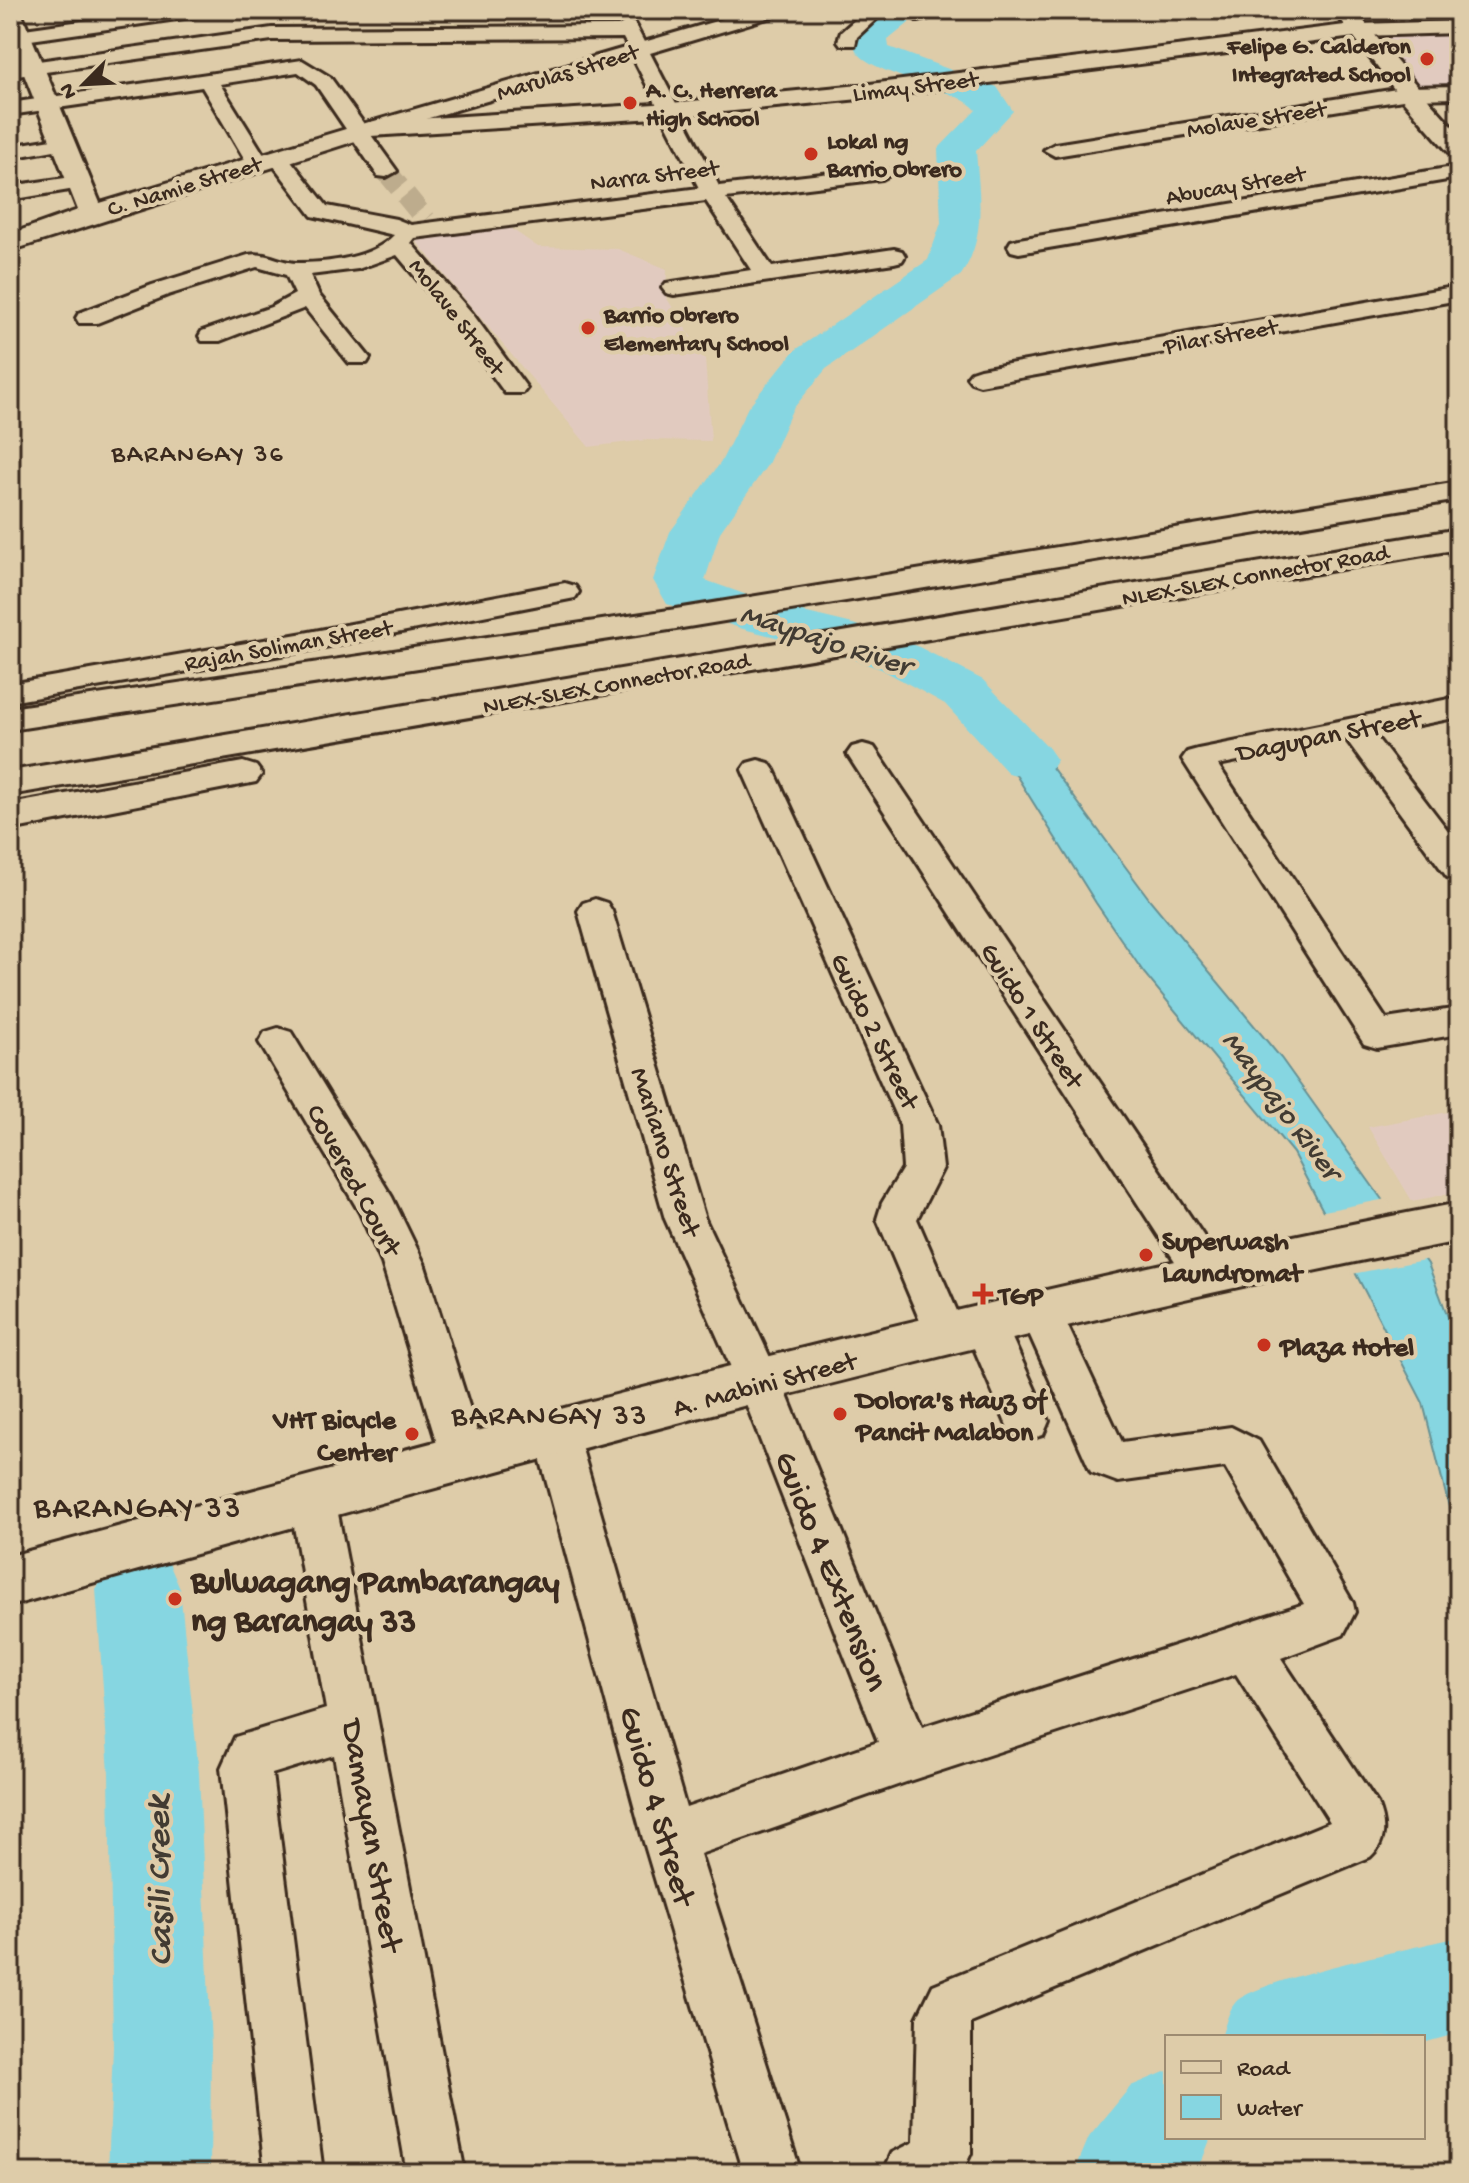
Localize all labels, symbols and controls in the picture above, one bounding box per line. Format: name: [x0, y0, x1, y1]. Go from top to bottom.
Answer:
place label: Felipe G. Calderon Integrated School: [1226, 34, 1412, 91]
street label: Marulas Street: [494, 38, 645, 110]
north arrow: [44, 44, 124, 124]
marker: Felipe G. Calderon Integrated School: [1418, 50, 1436, 68]
street label: Limay Street: [851, 66, 982, 111]
place label: A. C. Herrera High School: [645, 78, 779, 135]
text: N: [55, 79, 84, 102]
marker: A. C. Herrera High School: [621, 94, 639, 112]
street label: Molave Street: [1185, 96, 1330, 147]
place label: Lokal ng Barrio Obrero: [826, 129, 962, 186]
marker: Lokal ng Barrio Obrero: [802, 145, 820, 163]
street label: C. Namie Street: [105, 151, 268, 226]
street label: Narra Street: [589, 155, 722, 200]
street label: Abucay Street: [1164, 161, 1310, 214]
street label: Molave Street: [401, 254, 511, 384]
place label: Barrio Obrero Elementary School: [603, 303, 789, 360]
street label: Pilar Street: [1160, 314, 1282, 363]
marker: Barrio Obrero Elementary School: [579, 319, 597, 337]
district label: BARANGAY 36: [110, 441, 285, 472]
street label: NLEX-SLEX Connector Road: [1120, 539, 1393, 615]
water label: Maypajo River: [735, 598, 919, 688]
street label: Rajah Soliman Street: [183, 615, 397, 680]
street label: NLEX-SLEX Connector Road: [481, 647, 754, 723]
street label: Dagupan Street: [1232, 703, 1426, 772]
street label: Guido 1 Street: [971, 937, 1091, 1098]
street label: Guido 2 Street: [821, 949, 926, 1118]
water label: Maypajo River: [1212, 1026, 1350, 1192]
street label: Mariano Street: [621, 1064, 707, 1243]
street label: Covered Court: [297, 1100, 408, 1265]
place label: Superwash Laundromat: [1162, 1227, 1305, 1292]
marker: Superwash Laundromat: [1137, 1246, 1155, 1264]
place label: TGP: [997, 1282, 1044, 1315]
marker: TGP: [974, 1285, 992, 1303]
place label: Plaza Hotel: [1278, 1333, 1414, 1366]
marker: Plaza Hotel: [1255, 1336, 1273, 1354]
street label: A. Mabini Street: [670, 1345, 863, 1427]
place label: Dolora's Hauz of Pancit Malabon: [853, 1386, 1048, 1451]
district label: BARANGAY 33: [451, 1401, 648, 1436]
marker: Dolora's Hauz of Pancit Malabon: [831, 1405, 849, 1423]
place label: VHT Bicycle Center: [271, 1406, 399, 1471]
marker: VHT Bicycle Center: [403, 1425, 421, 1443]
street label: Guido 4 Extension: [762, 1447, 895, 1698]
district label: BARANGAY 33: [33, 1491, 242, 1529]
place label: Bulwagang Pambarangay ng Barangay 33: [190, 1565, 560, 1644]
marker: Bulwagang Pambarangay ng Barangay 33: [166, 1590, 184, 1608]
street label: Guido 4 Street: [607, 1703, 703, 1914]
street label: Damayan Street: [329, 1715, 410, 1958]
water label: Casili Creek: [139, 1792, 185, 1966]
legend: [1165, 2035, 1425, 2139]
text: Road: [1237, 2056, 1291, 2085]
text: Water: [1237, 2096, 1304, 2125]

